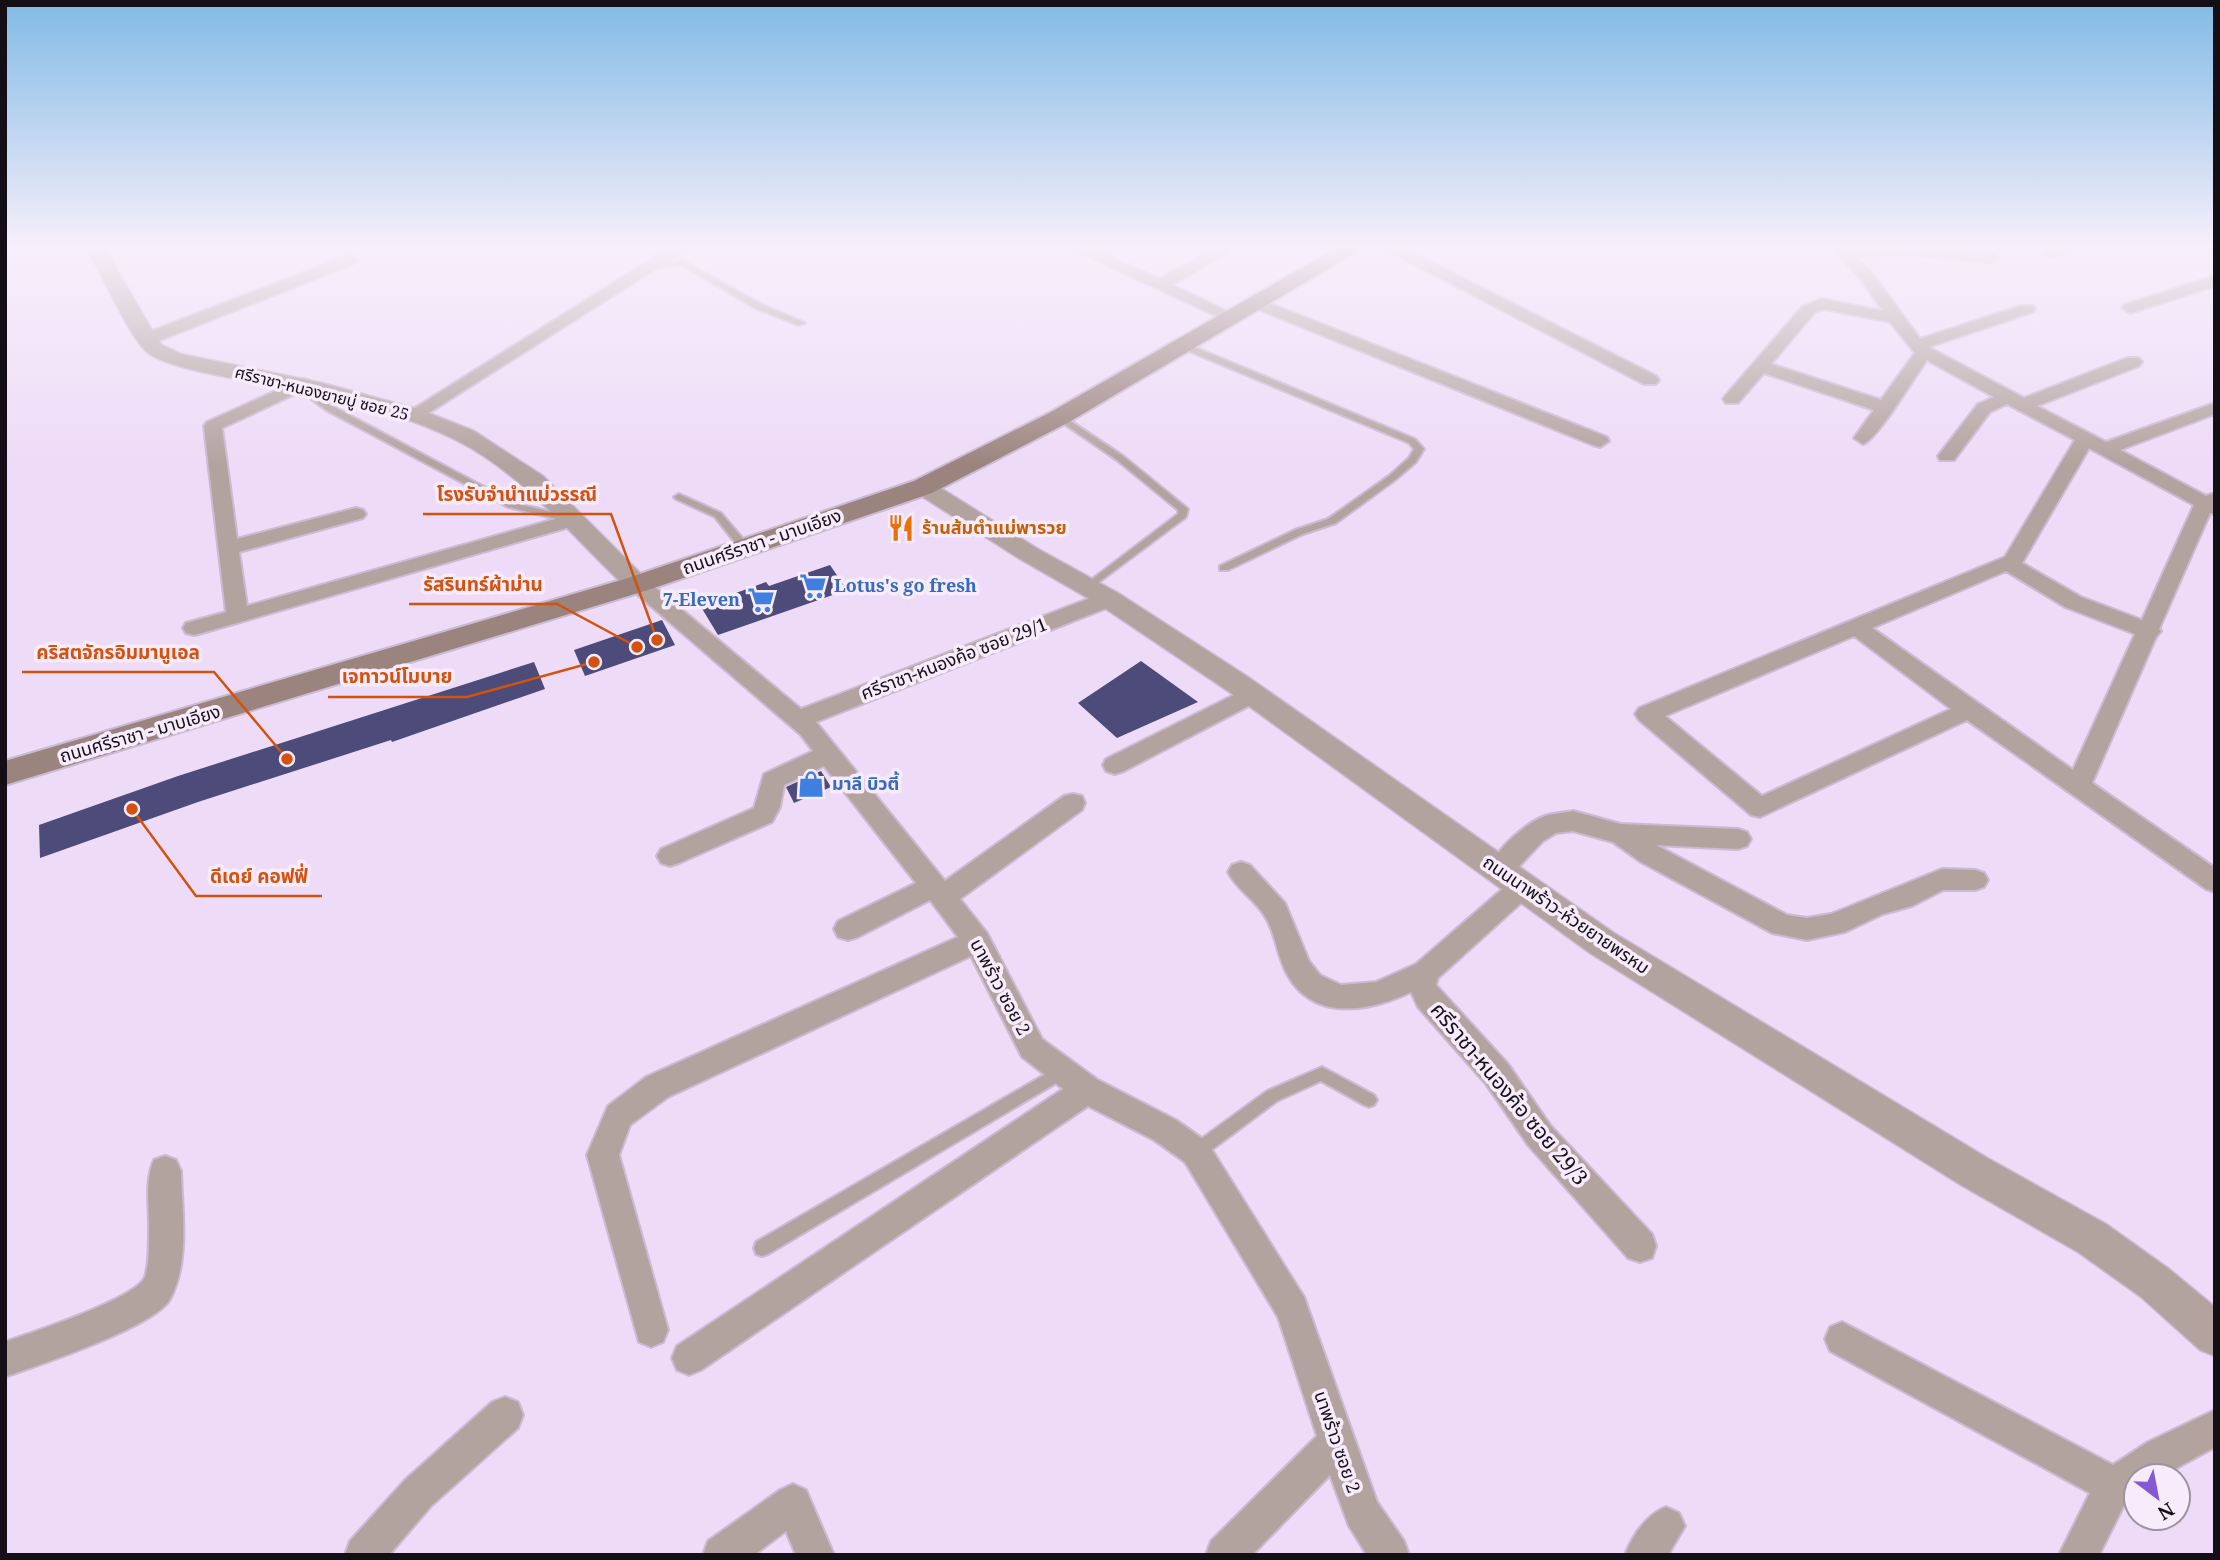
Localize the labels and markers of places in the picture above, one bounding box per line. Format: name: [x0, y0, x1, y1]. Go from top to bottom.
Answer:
callout: โรงรับจำนำแม่วรรณี: [423, 474, 611, 514]
restaurant icon: ร้านส้มตำแม่พารวย: [886, 513, 916, 543]
place label: ร้านส้มตำแม่พารวย: [922, 515, 1067, 539]
callout: รัสรินทร์ผ้าม่าน: [409, 564, 557, 604]
supermarket icon: Lotus's go fresh: [798, 571, 828, 601]
place label: Lotus's go fresh: [834, 573, 977, 597]
supermarket icon: 7-Eleven: [746, 585, 776, 615]
place label: 7-Eleven: [663, 587, 740, 611]
callout: คริสตจักรอิมมานูเอล: [22, 632, 214, 672]
callout: เจทาวน์โมบาย: [328, 657, 467, 697]
shop icon: มาลี บิวตี้: [796, 769, 826, 799]
place label: มาลี บิวตี้: [832, 771, 900, 795]
callout: ดีเดย์ คอฟฟี่: [196, 856, 322, 896]

